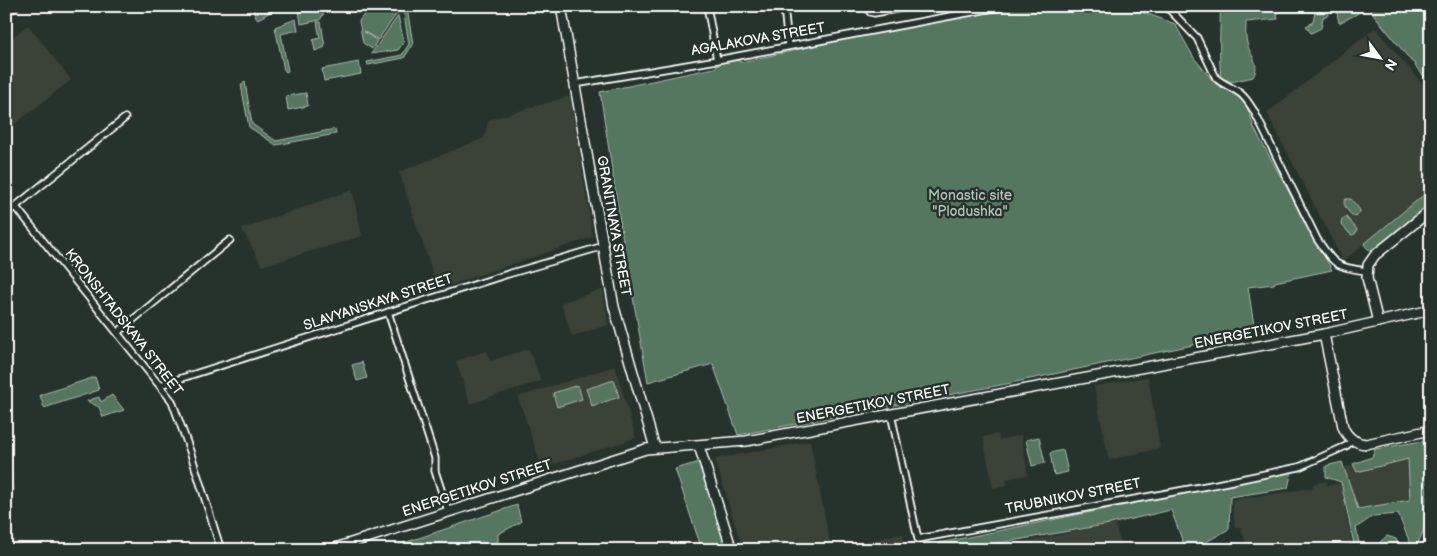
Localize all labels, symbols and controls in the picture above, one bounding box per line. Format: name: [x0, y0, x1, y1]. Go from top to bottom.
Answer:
street label: AGALAKOVA STREET: [690, 19, 827, 59]
north arrow: [1354, 32, 1404, 82]
text: N: [1381, 56, 1401, 74]
street label: GRANITNAYA STREET: [593, 154, 635, 298]
park label: Monastic site "Plodushka": [928, 187, 1012, 220]
street label: KRONSHTADSKAYA STREET: [61, 245, 187, 399]
street label: SLAVYANSKAYA STREET: [301, 270, 455, 334]
street label: ENERGETIKOV STREET: [1193, 306, 1350, 352]
street label: ENERGETIKOV STREET: [795, 381, 952, 427]
street label: ENERGETIKOV STREET: [400, 456, 554, 520]
street label: TRUBNIKOV STREET: [1004, 474, 1143, 518]

